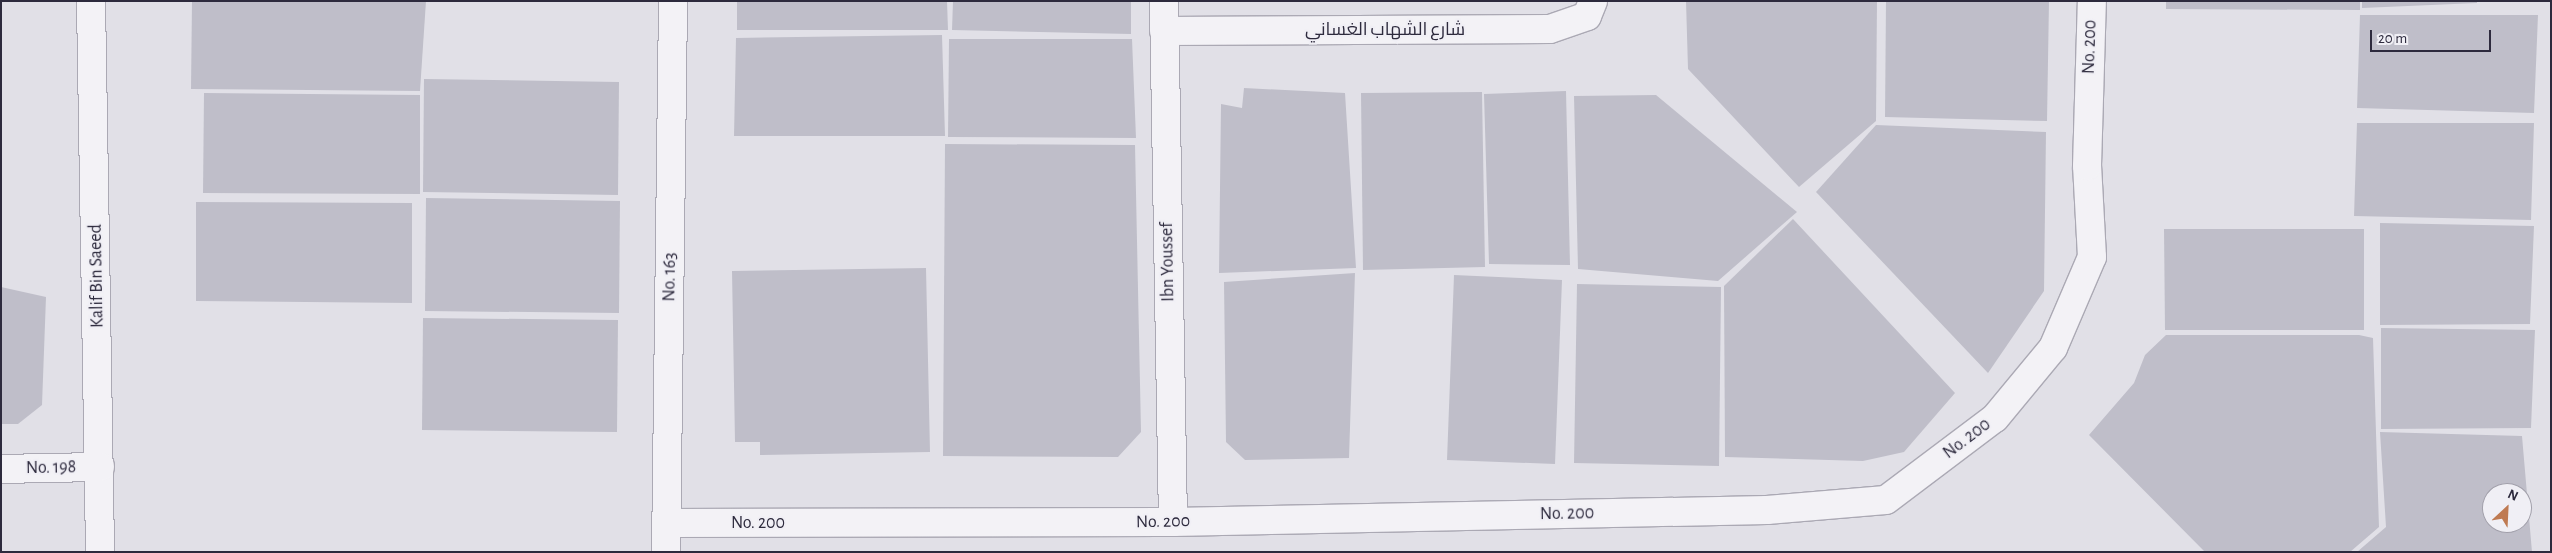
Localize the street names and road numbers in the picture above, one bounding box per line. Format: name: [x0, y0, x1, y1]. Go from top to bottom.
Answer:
street label: شارع الشهاب الغساني: [1305, 19, 1465, 41]
street label: No. 200: [2078, 20, 2102, 74]
street label: Ibn Youssef: [1157, 222, 1179, 302]
street label: Kalif Bin Saeed: [85, 224, 109, 328]
street label: No. 163: [659, 252, 681, 302]
street label: No. 200: [1939, 414, 1995, 464]
street label: No. 198: [26, 457, 76, 479]
street label: No. 200: [1540, 503, 1594, 525]
street label: No. 200: [1136, 511, 1190, 533]
street label: No. 200: [731, 512, 785, 534]

